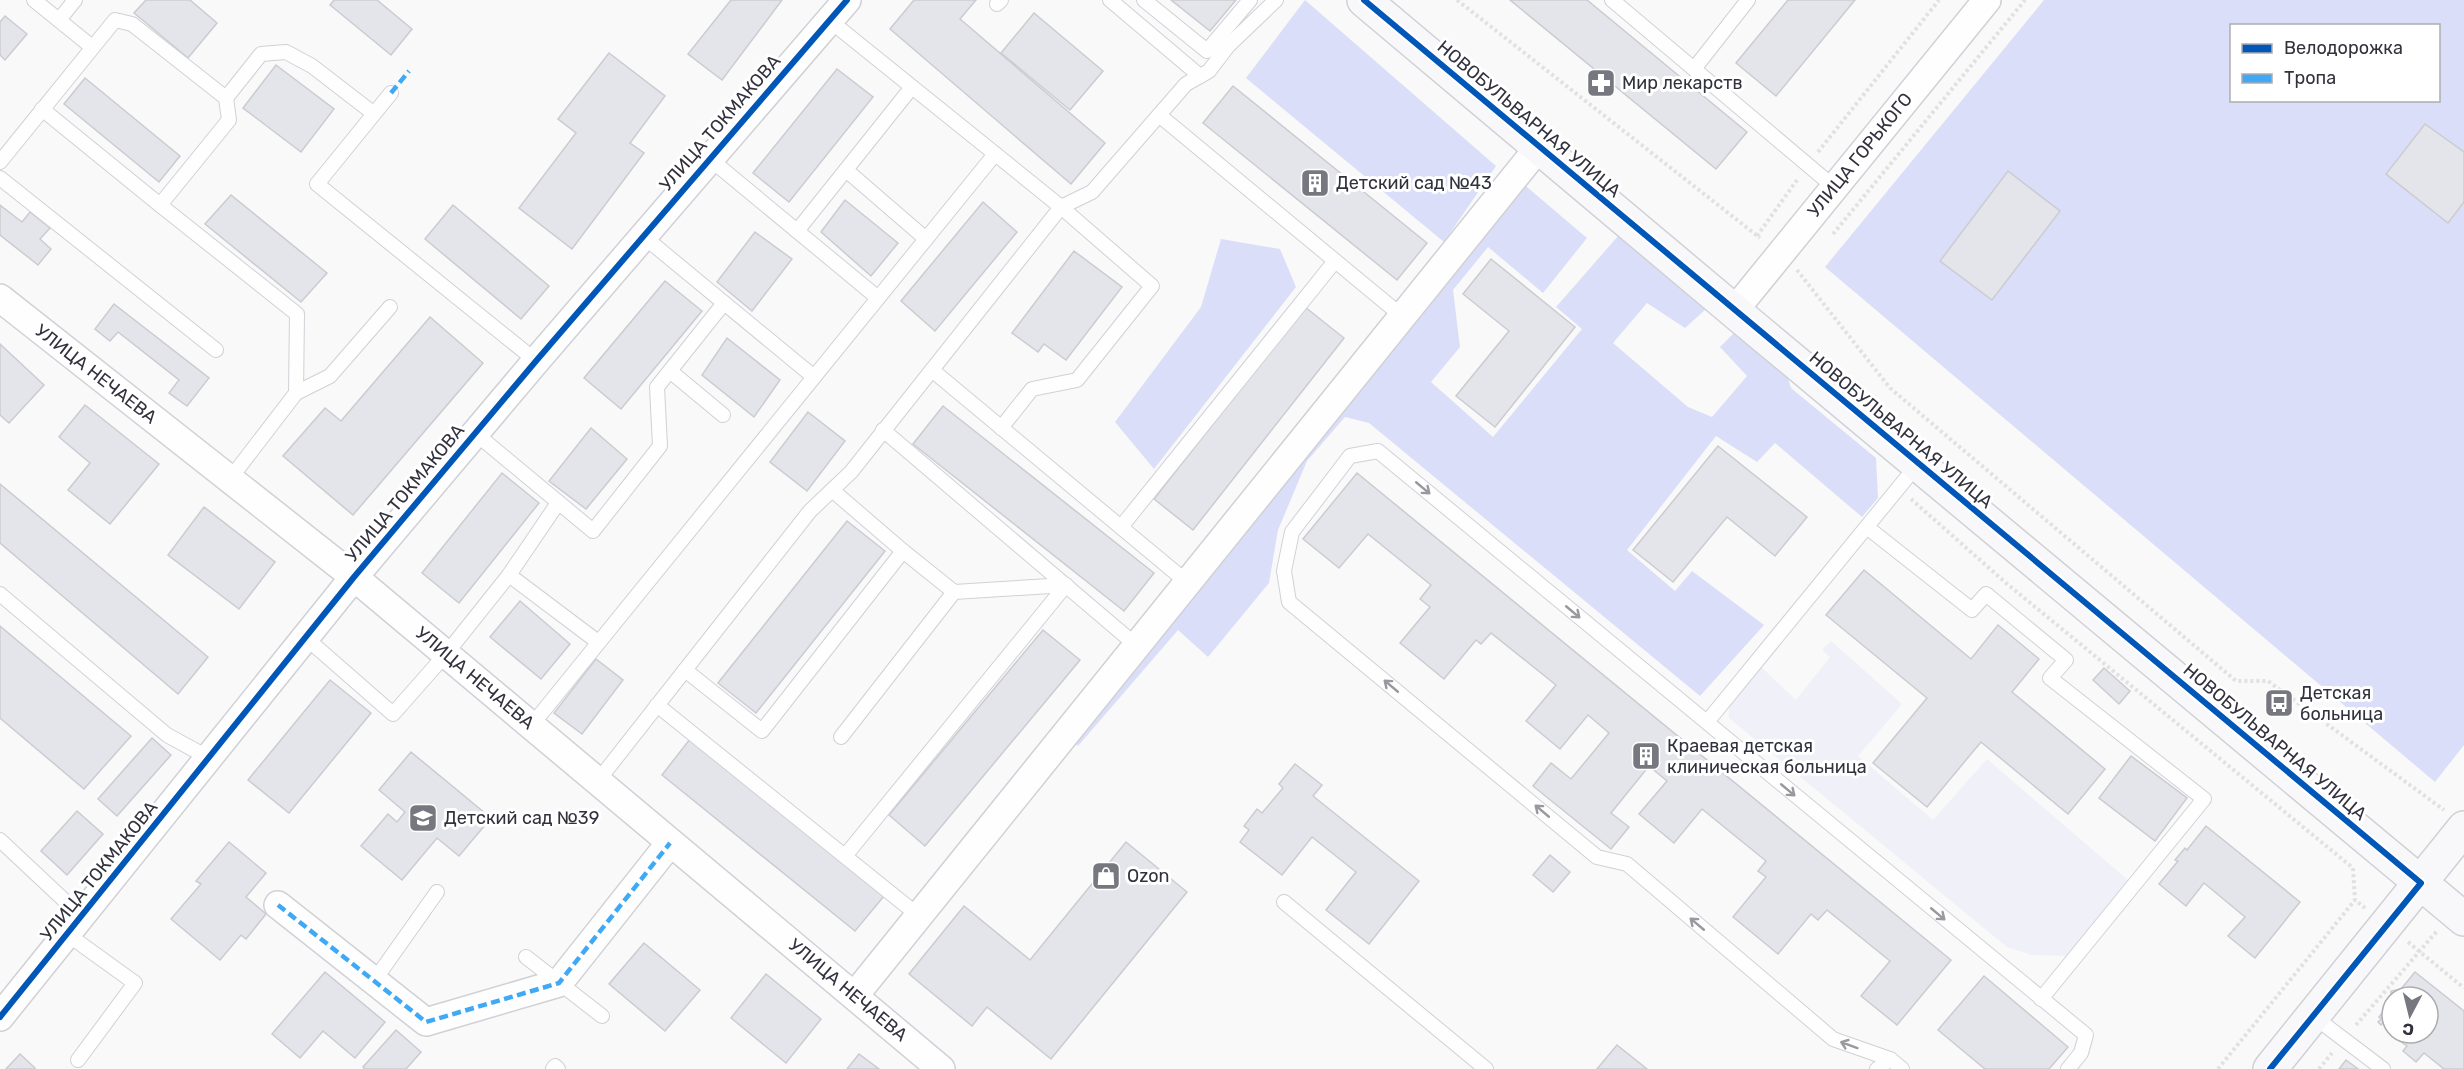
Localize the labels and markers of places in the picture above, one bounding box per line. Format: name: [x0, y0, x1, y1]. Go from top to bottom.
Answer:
pharmacy icon: Мир лекарств: [1585, 67, 1617, 99]
place label: Мир лекарств: [1622, 72, 1742, 94]
building icon: Детский сад №43: [1299, 167, 1331, 199]
place label: Детский сад №43: [1336, 172, 1492, 194]
place label: Детская больница: [2300, 682, 2383, 725]
bus stop icon: Детская больница: [2263, 687, 2295, 719]
place label: Краевая детская клиническая больница: [1667, 735, 1867, 778]
building icon: Краевая детская клиническая больница: [1630, 740, 1662, 772]
school or university icon: Детский сад №39: [407, 802, 439, 834]
place label: Детский сад №39: [444, 807, 599, 829]
shop icon: Ozon: [1090, 860, 1122, 892]
place label: Ozon: [1127, 865, 1169, 887]

